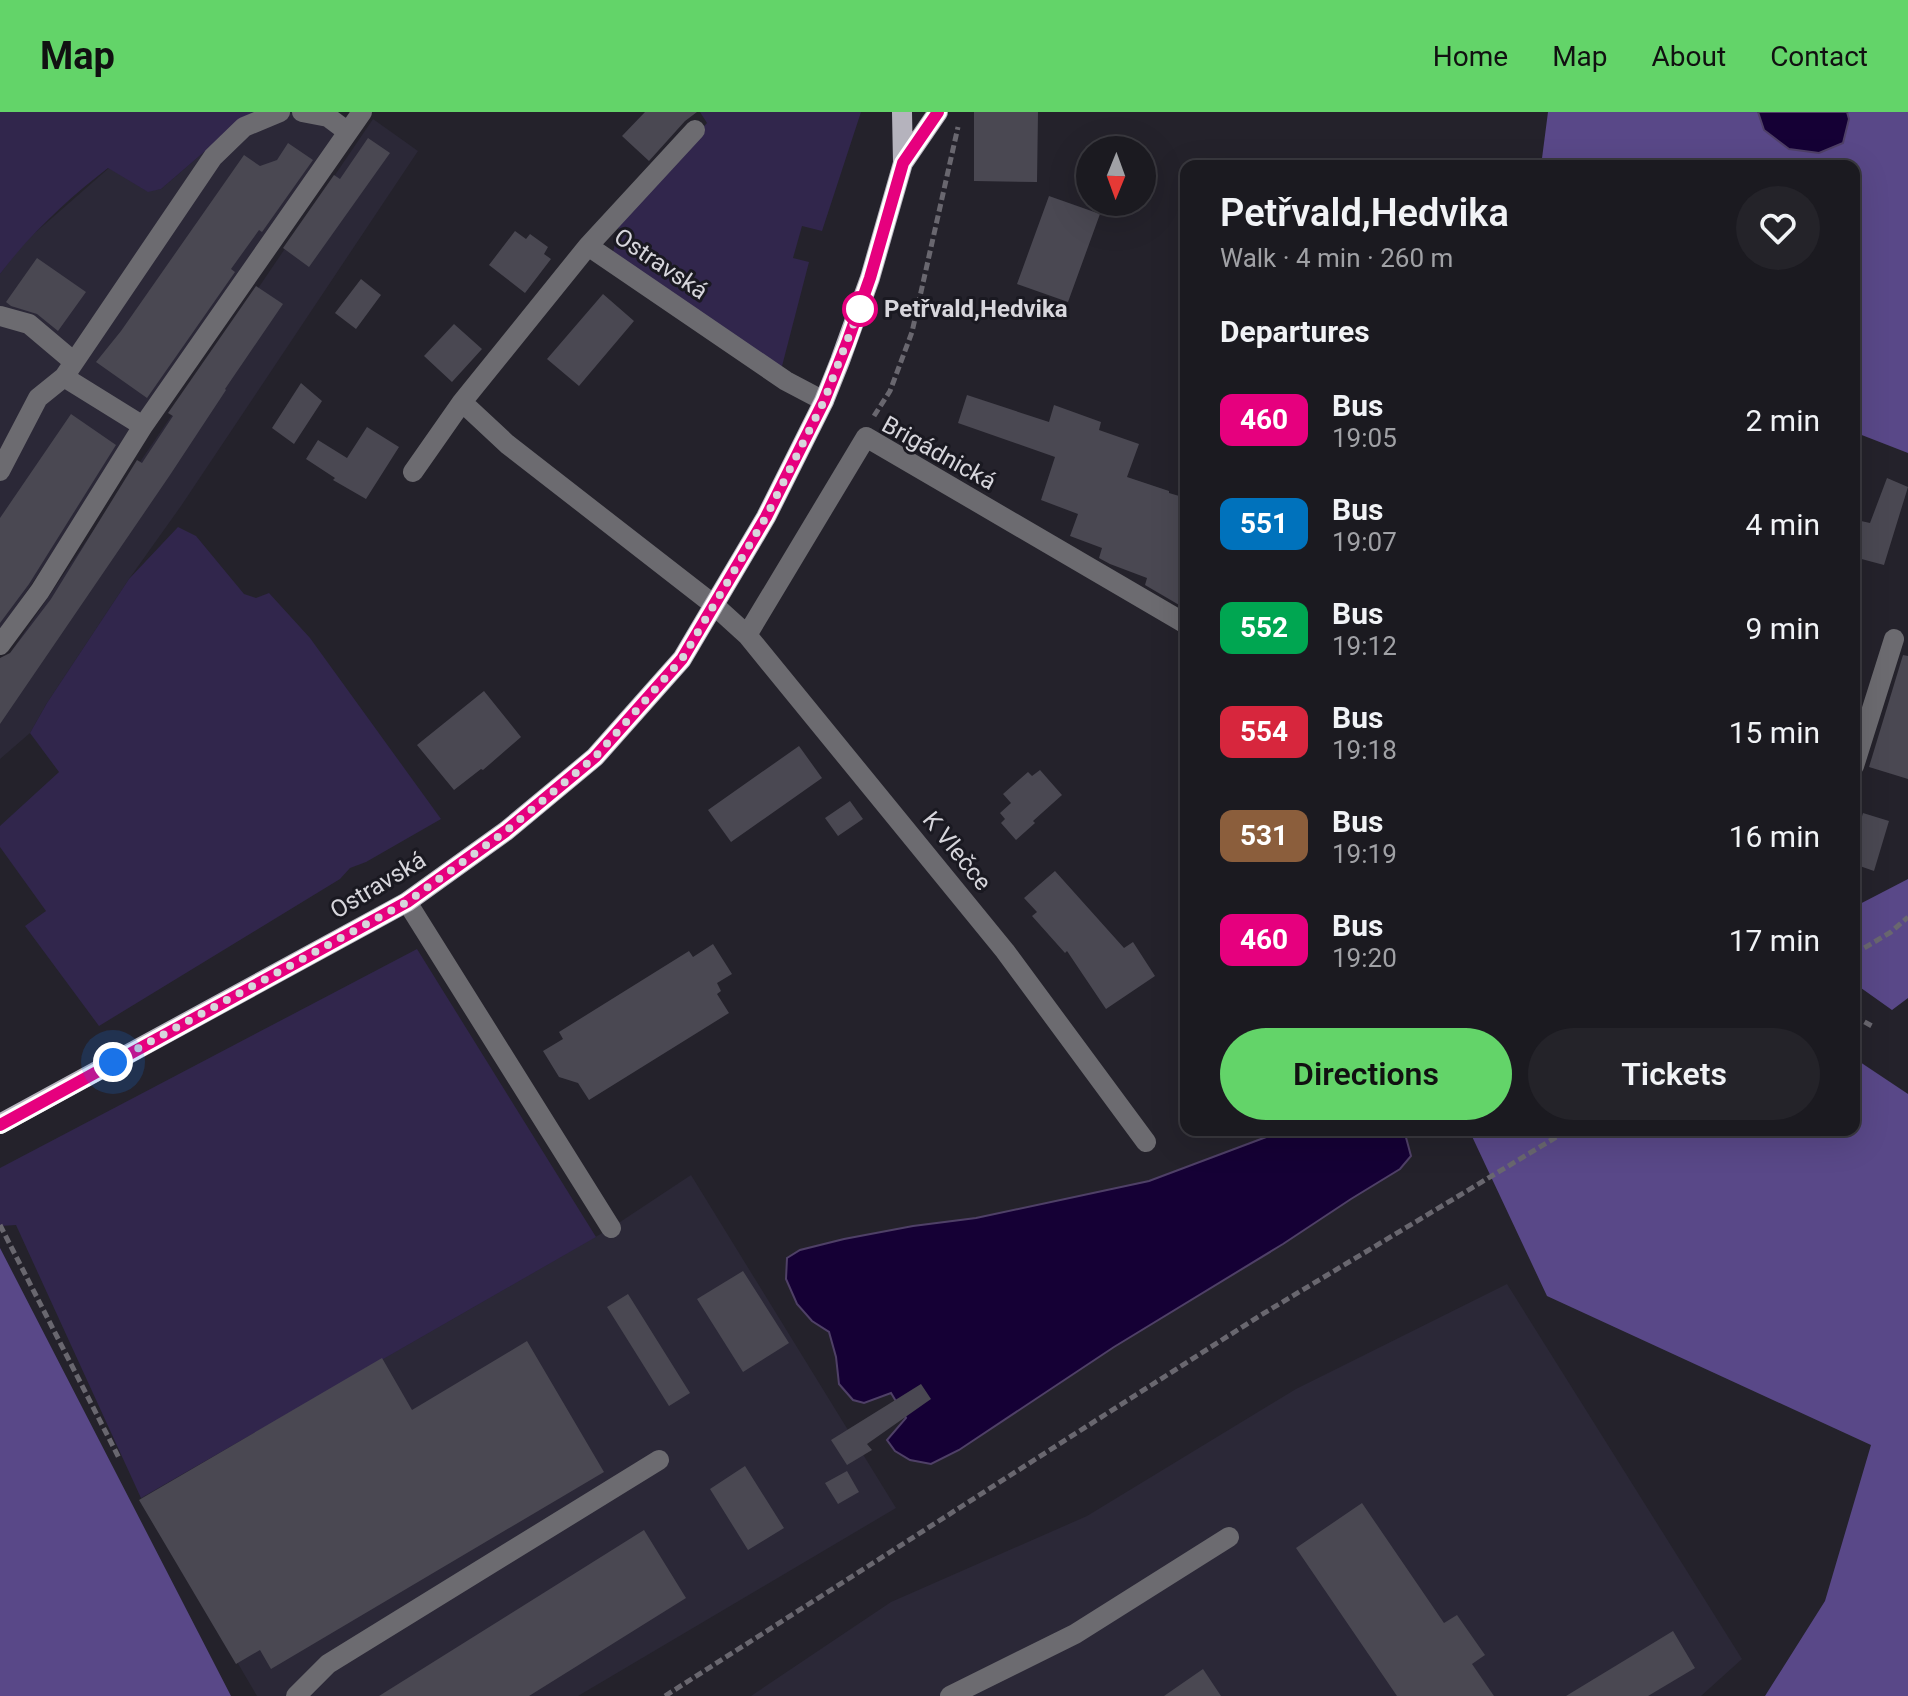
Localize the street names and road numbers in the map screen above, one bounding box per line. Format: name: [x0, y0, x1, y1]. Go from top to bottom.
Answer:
street label: Ostravská: [609, 223, 713, 305]
street label: Brigádnická: [877, 410, 1001, 496]
street label: K Vlečce: [917, 806, 997, 896]
street label: Ostravská: [325, 846, 431, 924]

